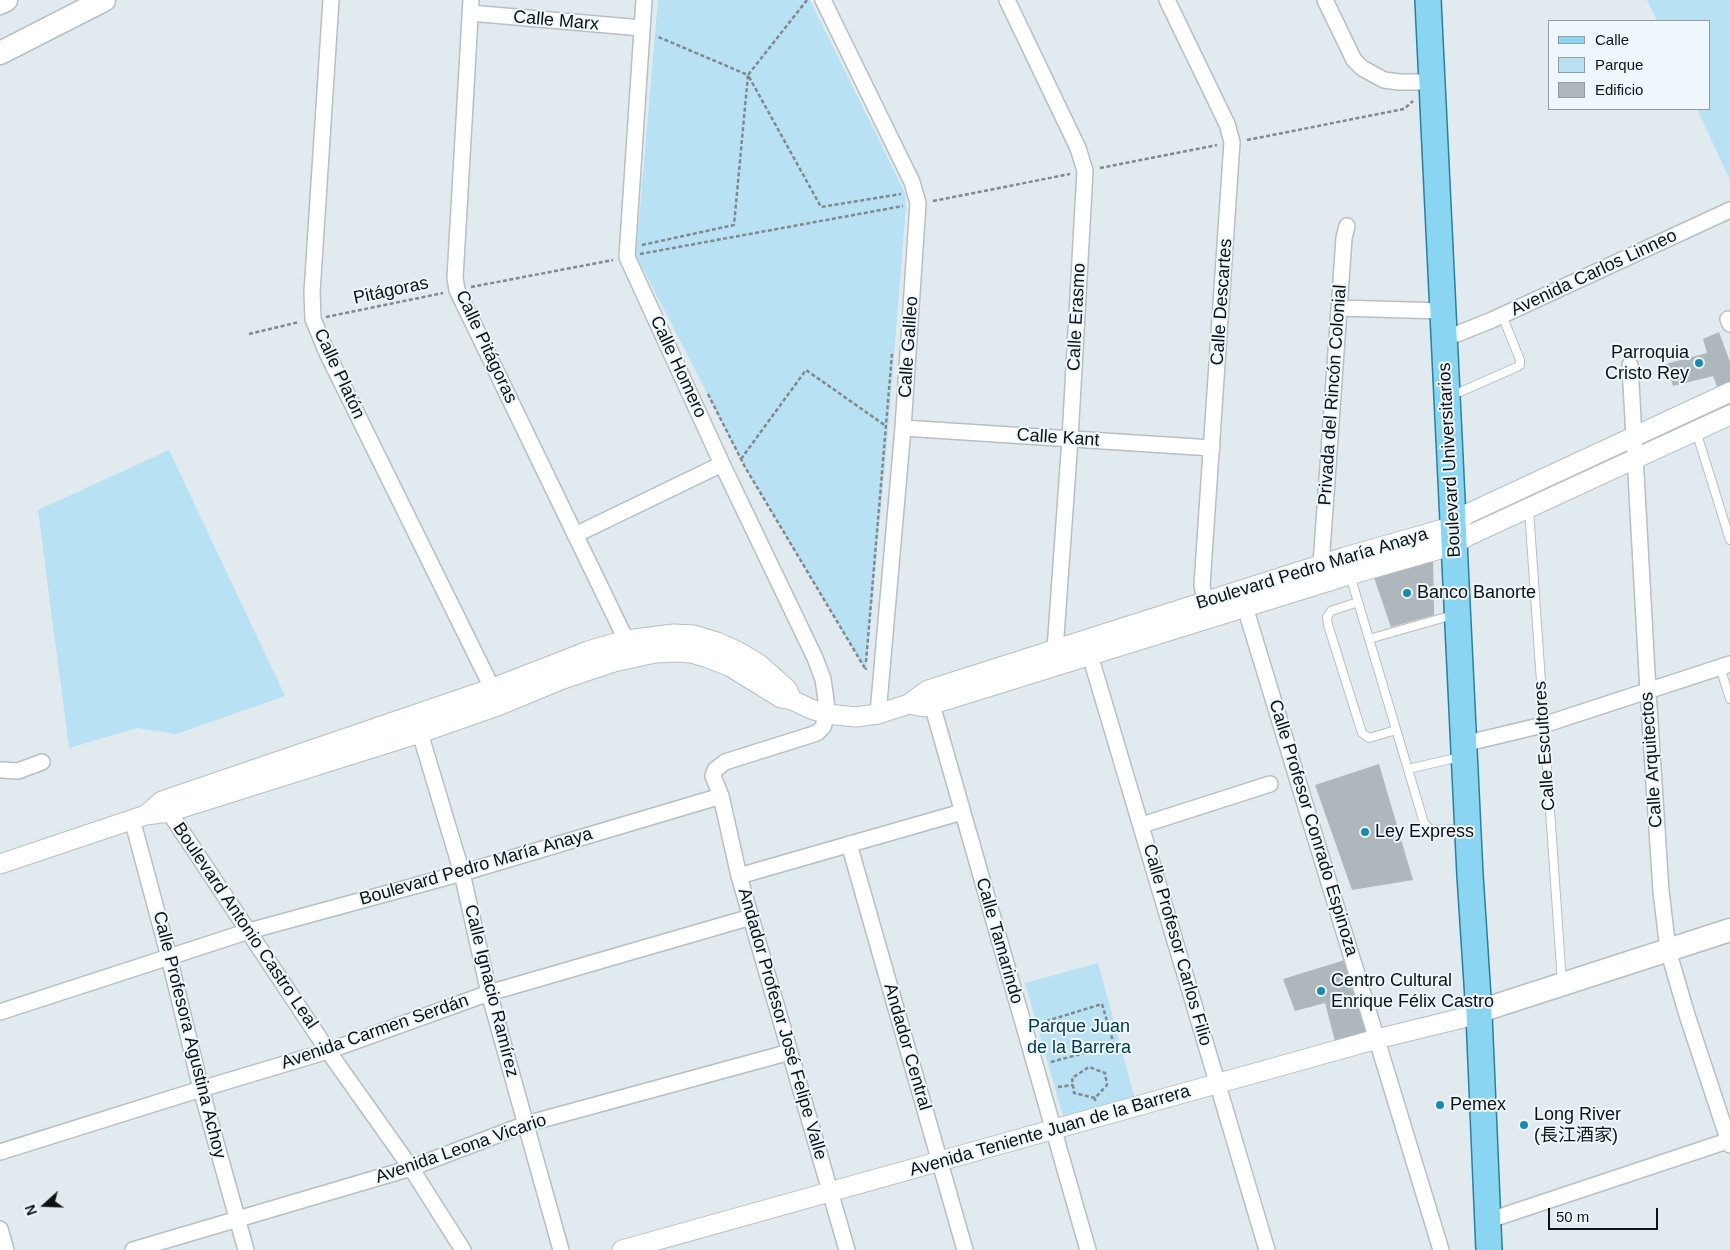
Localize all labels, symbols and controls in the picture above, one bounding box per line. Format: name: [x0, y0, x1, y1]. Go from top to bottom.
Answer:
street label: Calle Marx: [512, 6, 600, 36]
legend: [1548, 20, 1710, 110]
text: Calle: [1595, 31, 1629, 48]
text: Parque: [1595, 56, 1643, 73]
text: Edificio: [1595, 81, 1643, 98]
street label: Avenida Carlos Linneo: [1508, 225, 1680, 321]
street label: Calle Descartes: [1207, 238, 1237, 366]
street label: Calle Erasmo: [1063, 262, 1091, 372]
street label: Pitágoras: [352, 273, 430, 309]
street label: Privada del Rincón Colonial: [1315, 284, 1351, 506]
street label: Calle Pitágoras: [450, 287, 522, 407]
street label: Calle Galileo: [895, 295, 923, 399]
street label: Calle Homero: [645, 313, 711, 421]
street label: Calle Platón: [309, 325, 369, 423]
place label: Parroquia Cristo Rey: [1605, 342, 1689, 384]
marker: Parroquia Cristo Rey: [1693, 357, 1705, 369]
street label: Boulevard Universitarios: [1434, 362, 1466, 558]
street label: Calle Kant: [1016, 424, 1100, 452]
street label: Boulevard Pedro María Anaya: [1194, 523, 1430, 615]
place label: Banco Banorte: [1417, 582, 1536, 604]
marker: Banco Banorte: [1401, 587, 1413, 599]
street label: Calle Escultores: [1530, 680, 1560, 812]
street label: Calle Arquitectos: [1636, 691, 1668, 829]
street label: Calle Profesor Conrado Espinoza: [1264, 697, 1362, 959]
street label: Boulevard Antonio Castro Leal: [168, 819, 322, 1033]
place label: Ley Express: [1375, 821, 1474, 843]
street label: Boulevard Pedro María Anaya: [357, 823, 595, 911]
marker: Ley Express: [1359, 826, 1371, 838]
street label: Calle Profesor Carlos Filio: [1138, 842, 1216, 1048]
street label: Calle Tamarindo: [971, 876, 1027, 1006]
street label: Andador Profesor José Felipe Valle: [733, 886, 831, 1162]
street label: Calle Ignacio Ramírez: [459, 902, 523, 1080]
street label: Calle Profesora Agustina Achoy: [148, 909, 230, 1161]
place label: Centro Cultural Enrique Félix Castro: [1331, 970, 1494, 1012]
street label: Andador Central: [879, 981, 935, 1113]
marker: Centro Cultural Enrique Félix Castro: [1315, 985, 1327, 997]
street label: Avenida Carmen Serdán: [278, 990, 472, 1074]
park label: Parque Juan de la Barrera: [1027, 1016, 1131, 1058]
street label: Avenida Teniente Juan de la Barrera: [907, 1081, 1193, 1181]
place label: Pemex: [1450, 1094, 1506, 1116]
marker: Pemex: [1434, 1099, 1446, 1111]
place label: Long River (長江酒家): [1534, 1104, 1621, 1146]
street label: Avenida Leona Vicario: [373, 1110, 549, 1188]
marker: Long River (長江酒家): [1518, 1119, 1530, 1131]
north arrow: [20, 1180, 70, 1230]
scale bar: [1550, 1198, 1660, 1230]
text: N: [22, 1203, 40, 1218]
text: 50 m: [1556, 1208, 1589, 1225]

